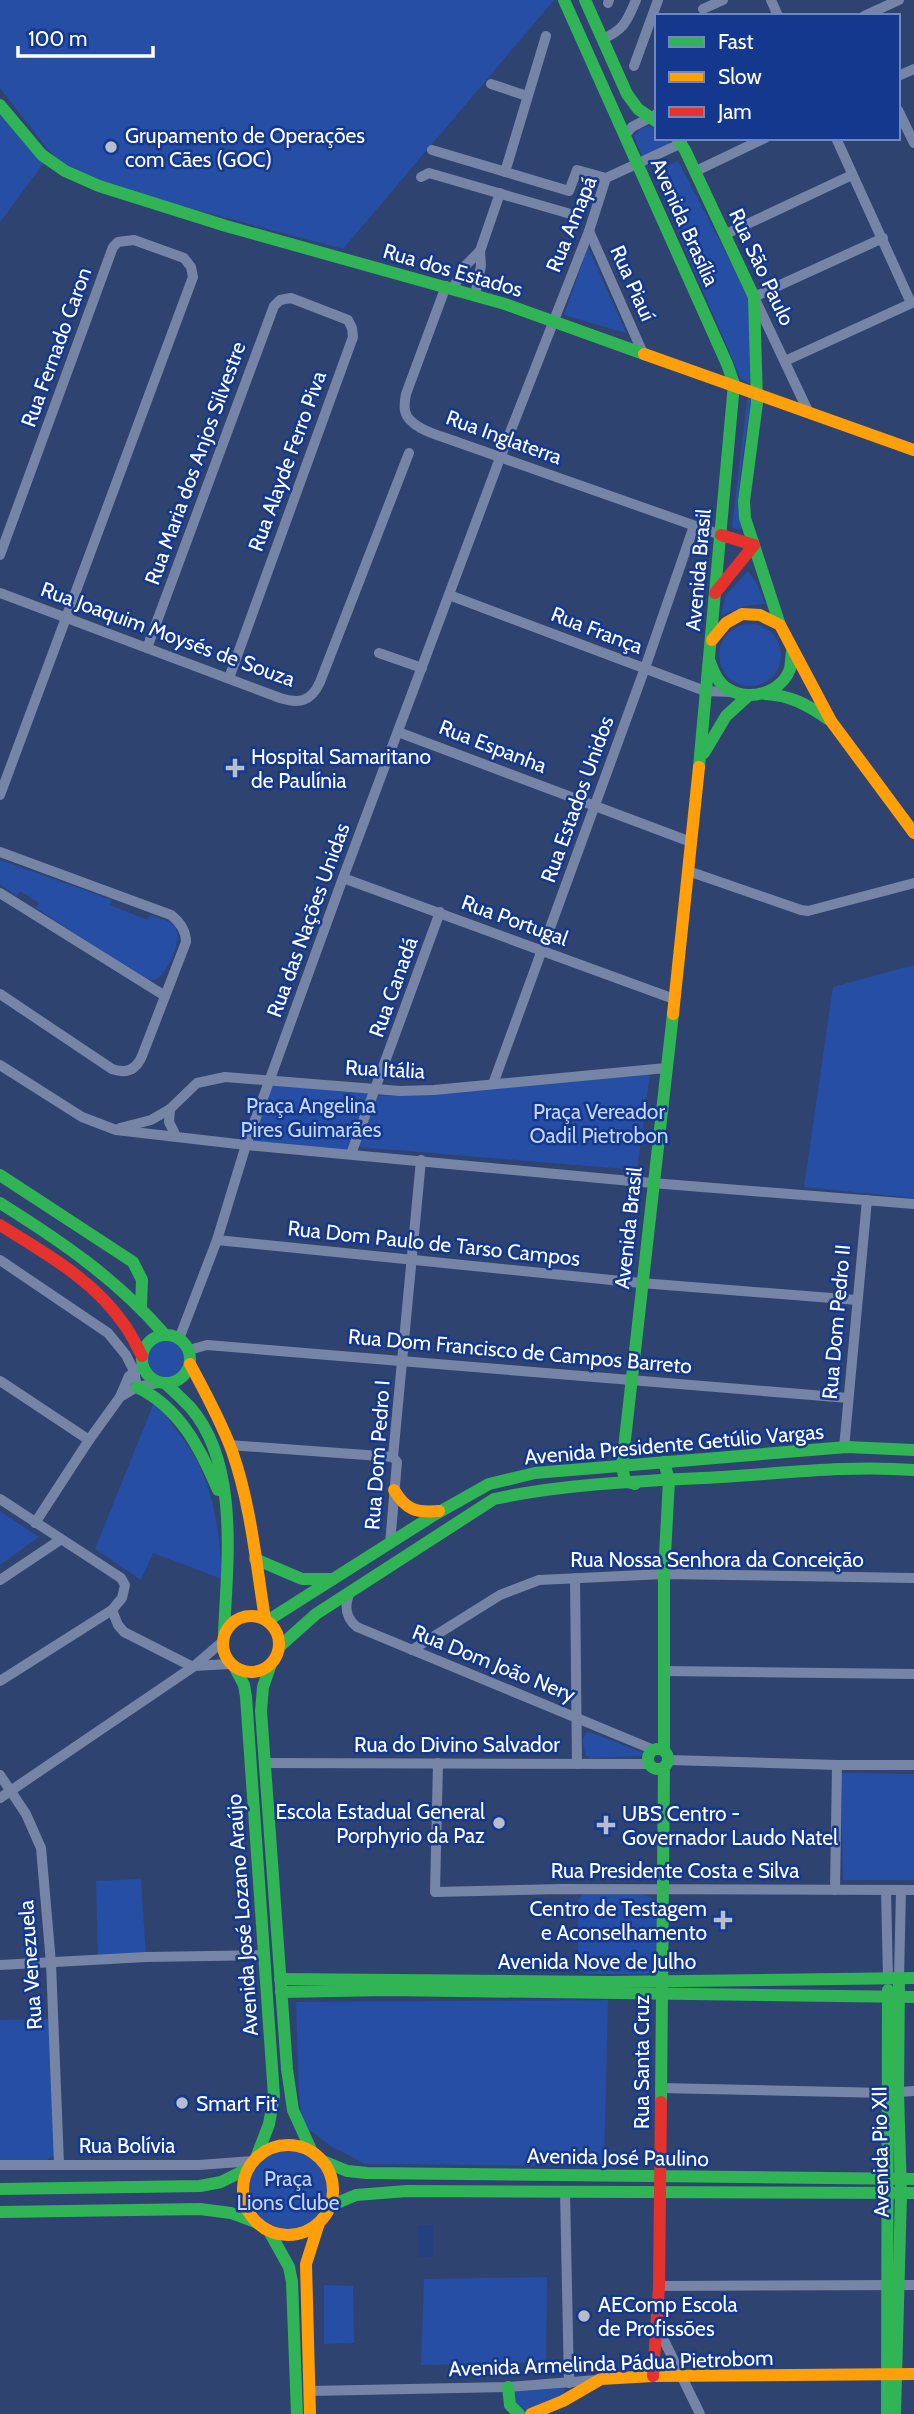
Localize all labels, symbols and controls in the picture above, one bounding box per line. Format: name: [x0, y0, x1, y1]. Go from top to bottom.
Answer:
scale bar: [18, 14, 152, 58]
legend: [655, 14, 900, 140]
text: 100 m: [28, 26, 87, 51]
text: Fast: [718, 29, 754, 54]
text: Slow: [718, 64, 762, 89]
text: Jam: [717, 99, 752, 124]
place label: Grupamento de Operações com Cães (GOC): [125, 123, 365, 172]
marker: Grupamento de Operações com Cães (GOC): [103, 139, 119, 155]
street label: Avenida Brasília: [646, 154, 724, 290]
street label: Rua Amapá: [540, 172, 602, 276]
street label: Rua São Paulo: [724, 205, 800, 329]
street label: Rua dos Estados: [380, 238, 526, 302]
street label: Rua Piauí: [605, 241, 661, 325]
street label: Rua Fernado Caron: [16, 264, 96, 430]
street label: Rua Maria dos Anjos Silvestre: [139, 338, 252, 588]
street label: Rua Alayde Ferro Piva: [243, 368, 331, 554]
street label: Rua Inglaterra: [443, 405, 565, 469]
street label: Avenida Brasil: [680, 508, 716, 632]
street label: Rua Joaquim Moysés de Souza: [38, 576, 298, 692]
street label: Rua França: [548, 601, 646, 659]
street label: Rua Estados Unidos: [535, 712, 619, 886]
street label: Rua Espanha: [436, 714, 550, 778]
place label: Hospital Samaritano de Paulínia: [251, 744, 431, 793]
marker: Hospital Samaritano de Paulínia: [225, 758, 245, 778]
street label: Rua das Nações Unidas: [261, 819, 355, 1020]
street label: Rua Portugal: [458, 889, 572, 951]
street label: Rua Canadá: [363, 933, 423, 1041]
street label: Rua Itália: [344, 1054, 426, 1084]
park label: Praça Angelina Pires Guimarães: [241, 1093, 382, 1142]
park label: Praça Vereador Oadil Pietrobon: [530, 1099, 668, 1148]
street label: Avenida Brasil: [609, 1166, 647, 1290]
street label: Rua Dom Paulo de Tarso Campos: [286, 1215, 582, 1271]
street label: Rua Dom Pedro II: [817, 1243, 855, 1401]
street label: Rua Dom Francisco de Campos Barreto: [347, 1324, 693, 1378]
street label: Rua Dom Pedro I: [359, 1379, 395, 1531]
street label: Avenida Presidente Getúlio Vargas: [523, 1418, 825, 1470]
street label: Rua Nossa Senhora da Conceição: [570, 1547, 864, 1572]
street label: Rua Dom João Nery: [409, 1619, 579, 1707]
street label: Rua do Divino Salvador: [354, 1732, 560, 1757]
street label: Avenida José Lozano Araújo: [221, 1793, 264, 2037]
place label: Escola Estadual General Porphyrio da Paz: [276, 1799, 485, 1848]
place label: UBS Centro - Governador Laudo Natel: [622, 1801, 838, 1850]
marker: Escola Estadual General Porphyrio da Paz: [491, 1815, 507, 1831]
marker: UBS Centro - Governador Laudo Natel: [596, 1815, 616, 1835]
street label: Rua Presidente Costa e Silva: [551, 1858, 799, 1883]
place label: Centro de Testagem e Aconselhamento: [529, 1896, 707, 1945]
street label: Rua Venezuela: [13, 1899, 47, 2031]
marker: Centro de Testagem e Aconselhamento: [713, 1910, 733, 1930]
street label: Avenida Nove de Julho: [498, 1949, 696, 1974]
street label: Rua Santa Cruz: [629, 1995, 654, 2129]
street label: Avenida Pio XII: [866, 2086, 894, 2218]
place label: Smart Fit: [196, 2091, 277, 2116]
marker: Smart Fit: [174, 2095, 190, 2111]
street label: Rua Bolívia: [79, 2133, 175, 2158]
street label: Avenida José Paulino: [527, 2143, 709, 2171]
park label: Praça Lions Clube: [237, 2166, 340, 2215]
place label: AEComp Escola de Profissões: [598, 2292, 738, 2341]
marker: AEComp Escola de Profissões: [576, 2308, 592, 2324]
street label: Avenida Armelinda Pádua Pietrobom: [448, 2345, 774, 2381]

